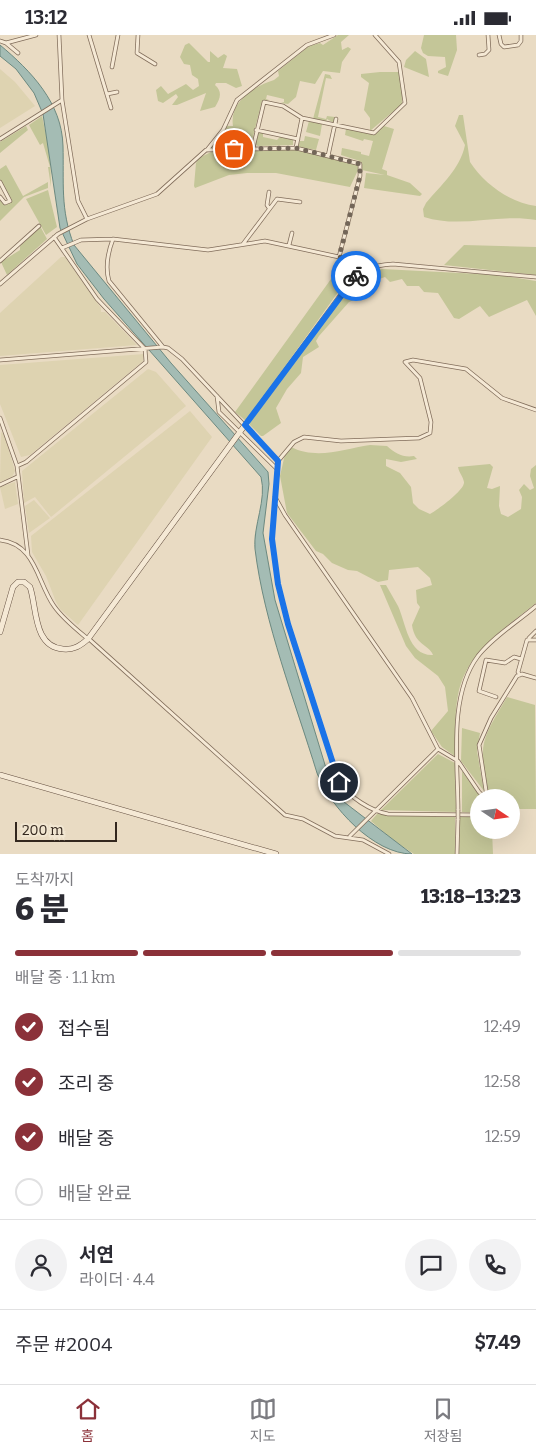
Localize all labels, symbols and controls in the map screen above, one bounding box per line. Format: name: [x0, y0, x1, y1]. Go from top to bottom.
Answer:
text: 13:12: [25, 6, 67, 29]
pin: [213, 128, 255, 170]
icon: bag: [220, 135, 248, 163]
courier: [331, 251, 381, 301]
icon: bike: [342, 262, 370, 290]
pin: [318, 761, 360, 803]
icon: home: [325, 768, 353, 796]
north arrow: [470, 789, 520, 839]
map controls: [470, 789, 520, 839]
scale bar: [15, 819, 118, 842]
text: 200 m: [22, 822, 64, 839]
text: 도착까지: [15, 870, 74, 889]
text: 13:18–13:23: [421, 885, 521, 908]
text: 6 분: [15, 890, 69, 928]
text: 배달 중 · 1.1 km: [15, 968, 115, 987]
icon: check: [15, 1013, 43, 1041]
text: 접수됨: [58, 1017, 110, 1040]
text: 12:49: [484, 1017, 521, 1036]
icon: check: [15, 1068, 43, 1096]
text: 조리 중: [58, 1072, 114, 1095]
text: 12:58: [484, 1072, 521, 1091]
icon: check: [15, 1123, 43, 1151]
text: 배달 중: [58, 1127, 114, 1150]
text: 12:59: [485, 1127, 521, 1146]
text: 배달 완료: [58, 1182, 132, 1205]
button: person: [15, 1239, 67, 1291]
button: chat: [405, 1239, 457, 1291]
button: phone: [469, 1239, 521, 1291]
text: 서연: [79, 1243, 114, 1266]
text: 라이더 · 4.4: [79, 1270, 155, 1289]
text: $7.49: [474, 1331, 521, 1354]
text: 주문 #2004: [15, 1333, 112, 1356]
tab: 홈: [74, 1395, 102, 1445]
tab: 지도: [249, 1395, 277, 1445]
tab: 저장됨: [424, 1395, 462, 1445]

